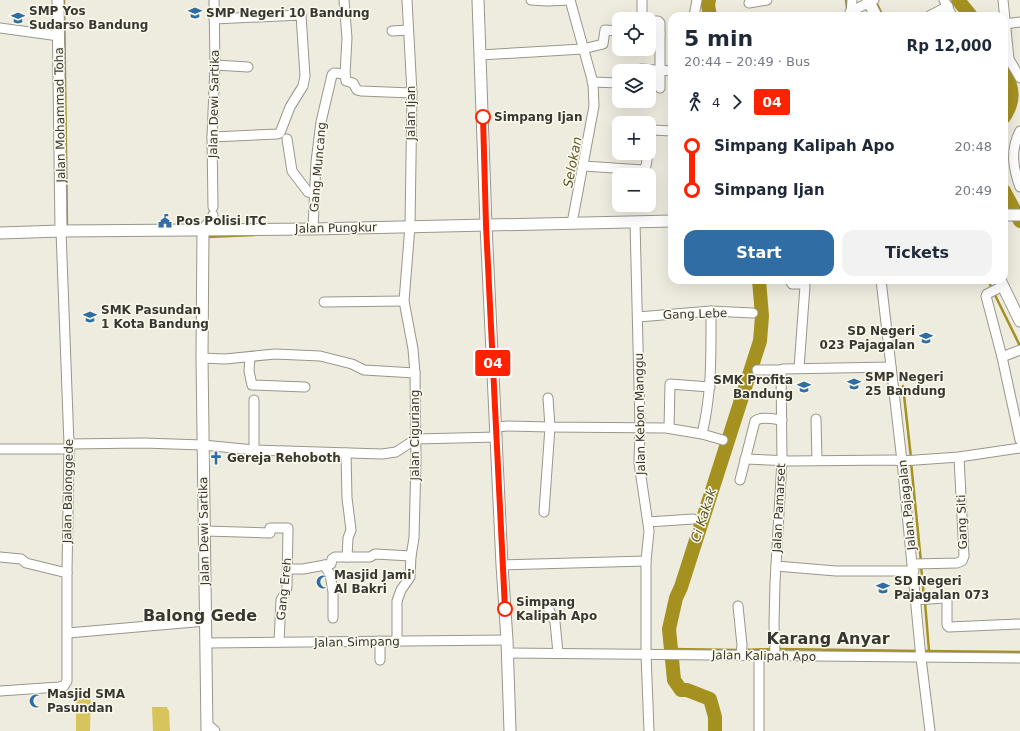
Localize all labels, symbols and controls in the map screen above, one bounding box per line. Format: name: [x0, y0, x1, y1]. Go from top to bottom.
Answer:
place label: SMP Yos Sudarso Bandung: [29, 4, 148, 32]
school or university icon: SMP Negeri 10 Bandung: [187, 5, 203, 21]
place label: SMP Negeri 10 Bandung: [206, 6, 370, 20]
school or university icon: SMP Yos Sudarso Bandung: [10, 10, 26, 26]
map controls: [612, 12, 656, 212]
button: locate: [612, 12, 656, 56]
text: 5 min: [684, 26, 753, 51]
text: Rp 12,000: [907, 37, 992, 55]
street label: Jalan Mohammad Toha: [52, 47, 68, 184]
street label: Jalan Dewi Sartika: [206, 50, 222, 159]
text: 20:44 – 20:49 · Bus: [684, 54, 810, 69]
button: layers: [612, 64, 656, 108]
street label: Jalan Ijan: [404, 86, 418, 141]
icon: walk: [684, 91, 706, 113]
icon: forward: [726, 91, 748, 113]
text: 04: [762, 94, 782, 110]
text: 4: [712, 95, 720, 110]
marker: Simpang Ijan: [475, 109, 491, 125]
place label: Simpang Ijan: [494, 110, 582, 124]
button: +: [612, 116, 656, 160]
street label: Gang Muncang: [307, 121, 329, 213]
water label: Selokan: [560, 135, 585, 189]
text: Simpang Kalipah Apo: [714, 137, 895, 155]
text: 20:48: [955, 139, 992, 154]
button: −: [612, 168, 656, 212]
text: Simpang Ijan: [714, 181, 825, 199]
text: 20:49: [955, 183, 992, 198]
public building icon: Pos Polisi ITC: [157, 213, 173, 229]
place label: Pos Polisi ITC: [176, 214, 267, 228]
street label: Jalan Pungkur: [294, 220, 377, 236]
button: Start: [684, 230, 834, 276]
button: Tickets: [842, 230, 992, 276]
place label: SMK Pasundan 1 Kota Bandung: [101, 303, 209, 331]
street label: Gang Lebe: [663, 306, 727, 322]
school or university icon: SMK Pasundan 1 Kota Bandung: [82, 309, 98, 325]
place label: SD Negeri 023 Pajagalan: [820, 324, 915, 352]
school or university icon: SD Negeri 023 Pajagalan: [918, 330, 934, 346]
line badge: 04: [475, 350, 511, 376]
street label: Jalan Kebon Manggu: [632, 353, 648, 476]
text: 04: [483, 355, 503, 371]
place label: SMP Negeri 25 Bandung: [865, 370, 946, 398]
place label: SMK Profita Bandung: [713, 373, 793, 401]
school or university icon: SMP Negeri 25 Bandung: [846, 376, 862, 392]
school or university icon: SMK Profita Bandung: [796, 379, 812, 395]
street label: Jalan Ciguriang: [408, 390, 422, 481]
street label: Jalan Balonggede: [60, 439, 76, 544]
church icon: Gereja Rehoboth: [208, 450, 224, 466]
place label: Gereja Rehoboth: [227, 451, 341, 465]
street label: Jalan Pajagalan: [895, 459, 919, 552]
street label: Jalan Pamarset: [770, 463, 788, 554]
street label: Jalan Dewi Sartika: [196, 477, 212, 586]
water label: Ci Kakak: [688, 486, 719, 544]
street label: Gang Siti: [954, 494, 970, 550]
street label: Gang Ereh: [274, 557, 294, 621]
place label: Masjid Jami' Al Bakri: [334, 568, 415, 596]
mosque icon: Masjid Jami' Al Bakri: [315, 574, 331, 590]
place label: SD Negeri Pajagalan 073: [894, 574, 989, 602]
school or university icon: SD Negeri Pajagalan 073: [875, 580, 891, 596]
place label: Simpang Kalipah Apo: [516, 595, 597, 623]
marker: Simpang Kalipah Apo: [497, 601, 513, 617]
district label: Balong Gede: [143, 606, 257, 625]
district label: Karang Anyar: [766, 629, 890, 648]
street label: Jalan Simpang: [313, 634, 400, 650]
street label: Jalan Kalipah Apo: [711, 648, 816, 664]
place label: Masjid SMA Pasundan: [47, 687, 126, 715]
mosque icon: Masjid SMA Pasundan: [28, 693, 44, 709]

